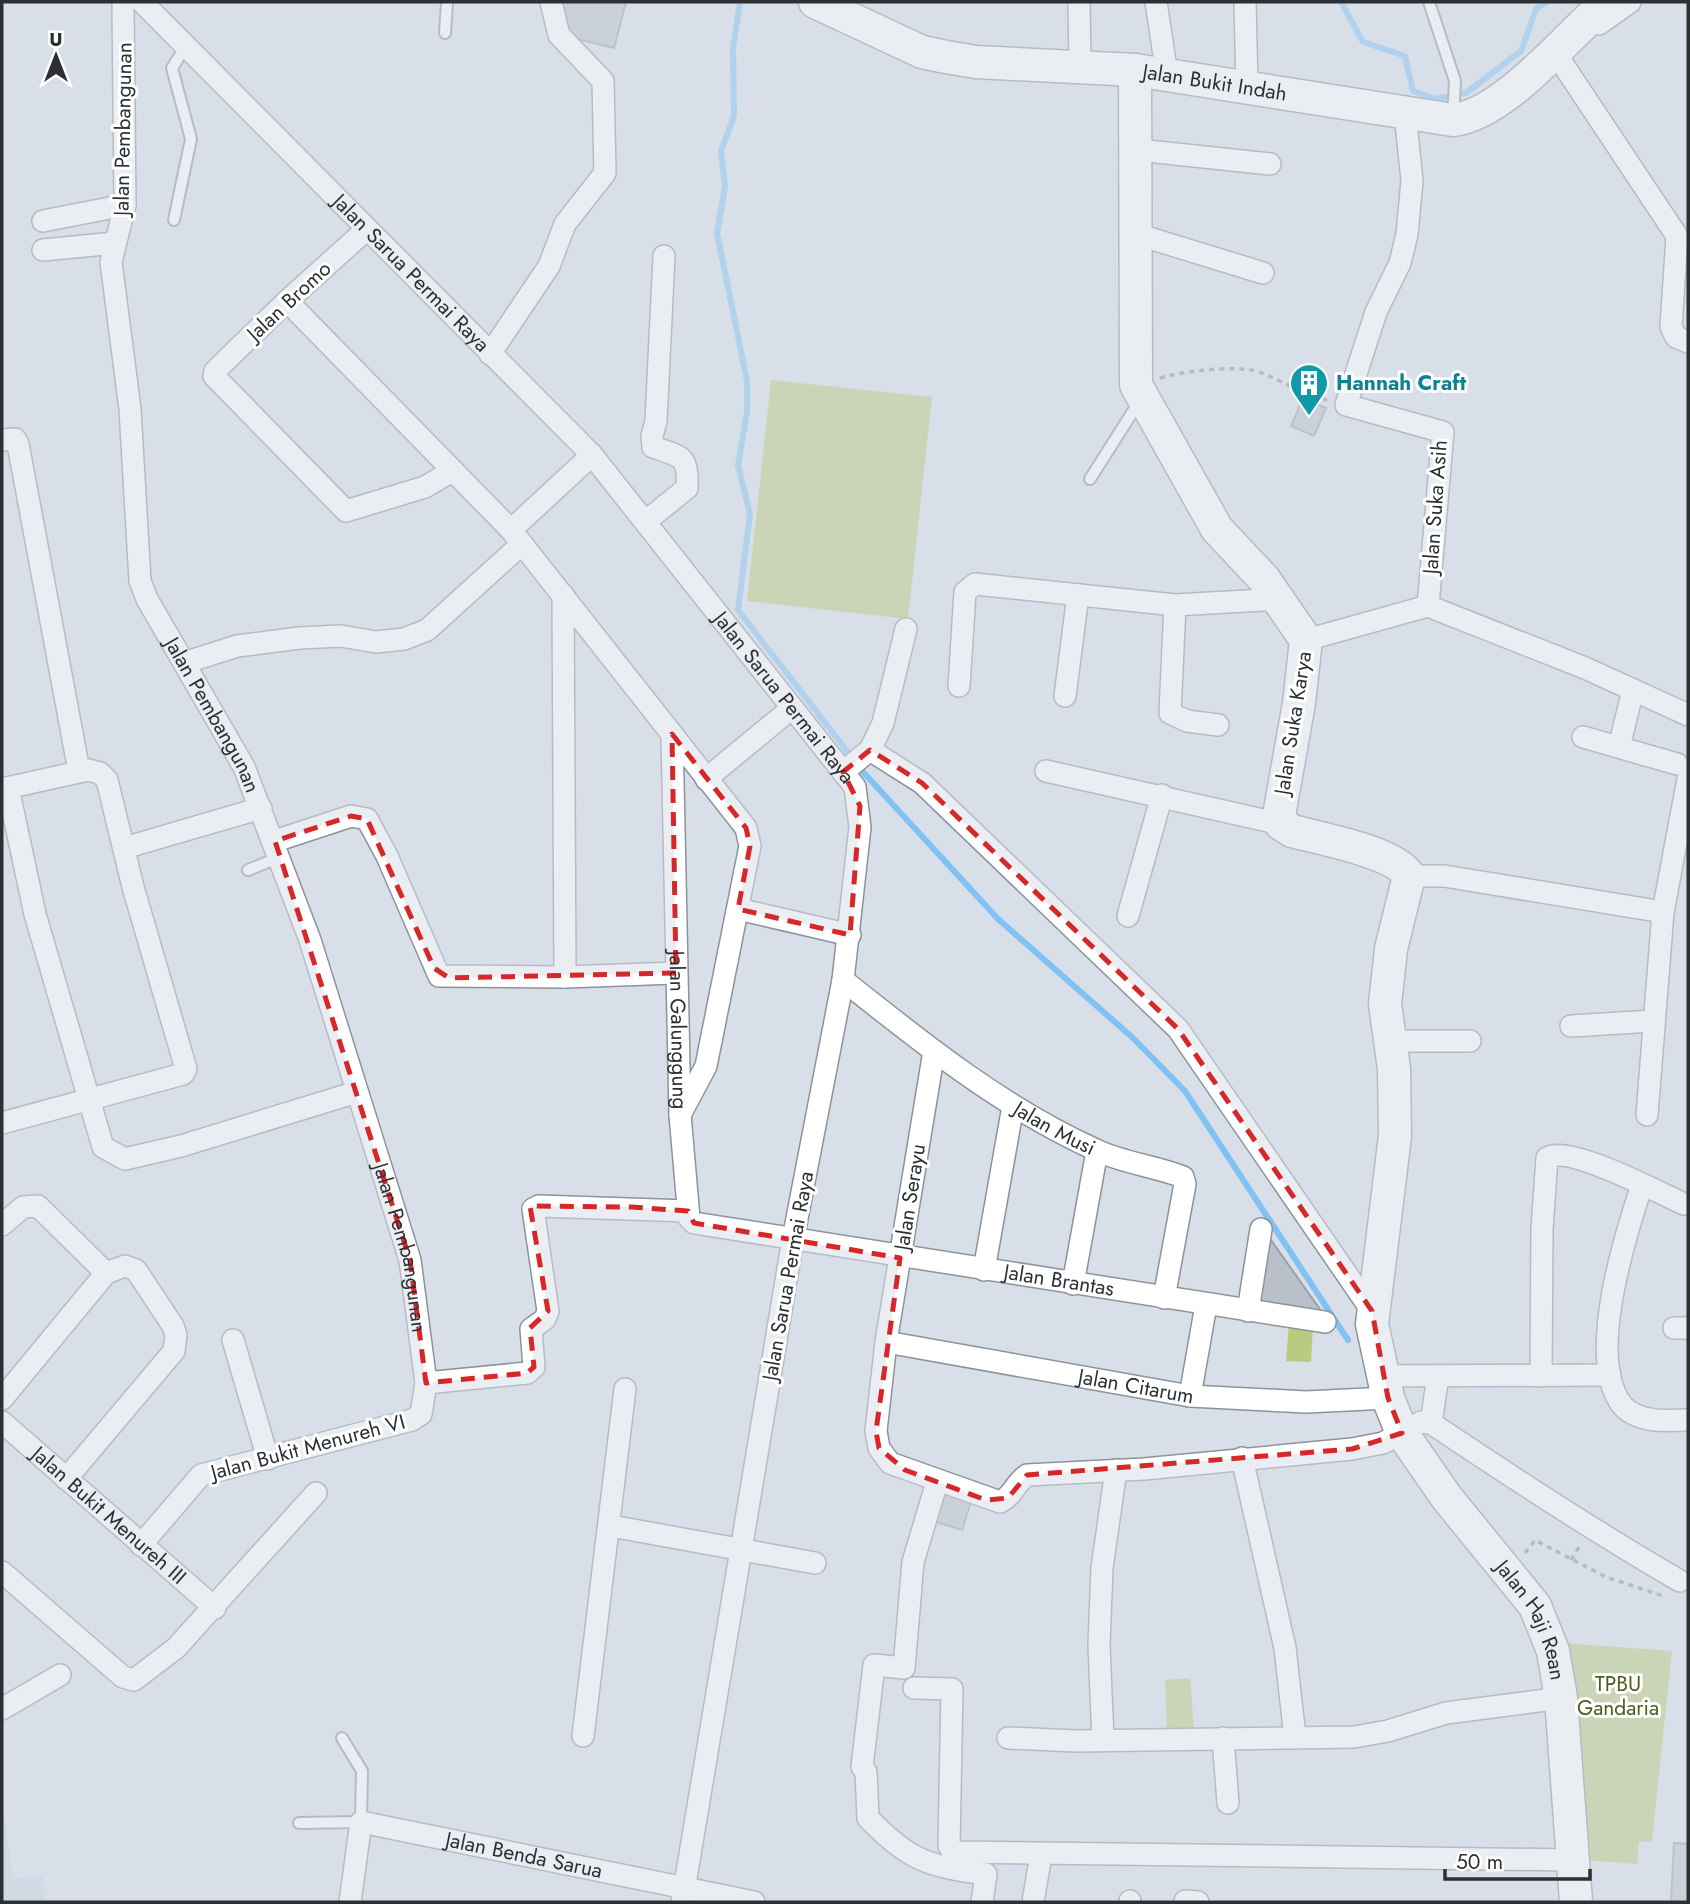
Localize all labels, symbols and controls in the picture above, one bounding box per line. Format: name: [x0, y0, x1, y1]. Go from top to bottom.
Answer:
north arrow: [21, 21, 91, 91]
text: U: [49, 26, 63, 53]
street label: Jalan Pembangunan: [106, 42, 140, 219]
street label: Jalan Bukit Indah: [1138, 56, 1289, 109]
street label: Jalan Sarua Permai Raya: [324, 185, 497, 359]
street label: Jalan Bromo: [238, 254, 338, 350]
building icon: Hannah Craft: [1288, 362, 1330, 417]
place label: Hannah Craft: [1336, 368, 1466, 398]
street label: Jalan Suka Asih: [1415, 439, 1455, 578]
street label: Jalan Sarua Permai Raya: [705, 603, 862, 790]
street label: Jalan Pembangunan: [156, 629, 267, 797]
street label: Jalan Suka Karya: [1266, 649, 1319, 800]
street label: Jalan Galunggung: [661, 947, 695, 1110]
street label: Jalan Musi: [1005, 1092, 1101, 1163]
street label: Jalan Serayu: [886, 1142, 933, 1255]
street label: Jalan Pembangunan: [365, 1156, 434, 1334]
street label: Jalan Sarua Permai Raya: [754, 1169, 821, 1386]
street label: Jalan Brantas: [999, 1256, 1116, 1304]
street label: Jalan Citarum: [1073, 1361, 1196, 1411]
street label: Jalan Bukit Menureh VI: [205, 1407, 409, 1488]
street label: Jalan Bukit Menureh III: [23, 1437, 193, 1591]
street label: Jalan Haji Rean: [1486, 1551, 1573, 1683]
park label: TPBU Gandaria: [1577, 1669, 1659, 1723]
street label: Jalan Benda Sarua: [440, 1824, 605, 1886]
scale bar: [1445, 1838, 1590, 1882]
text: 50 m: [1456, 1847, 1503, 1877]

